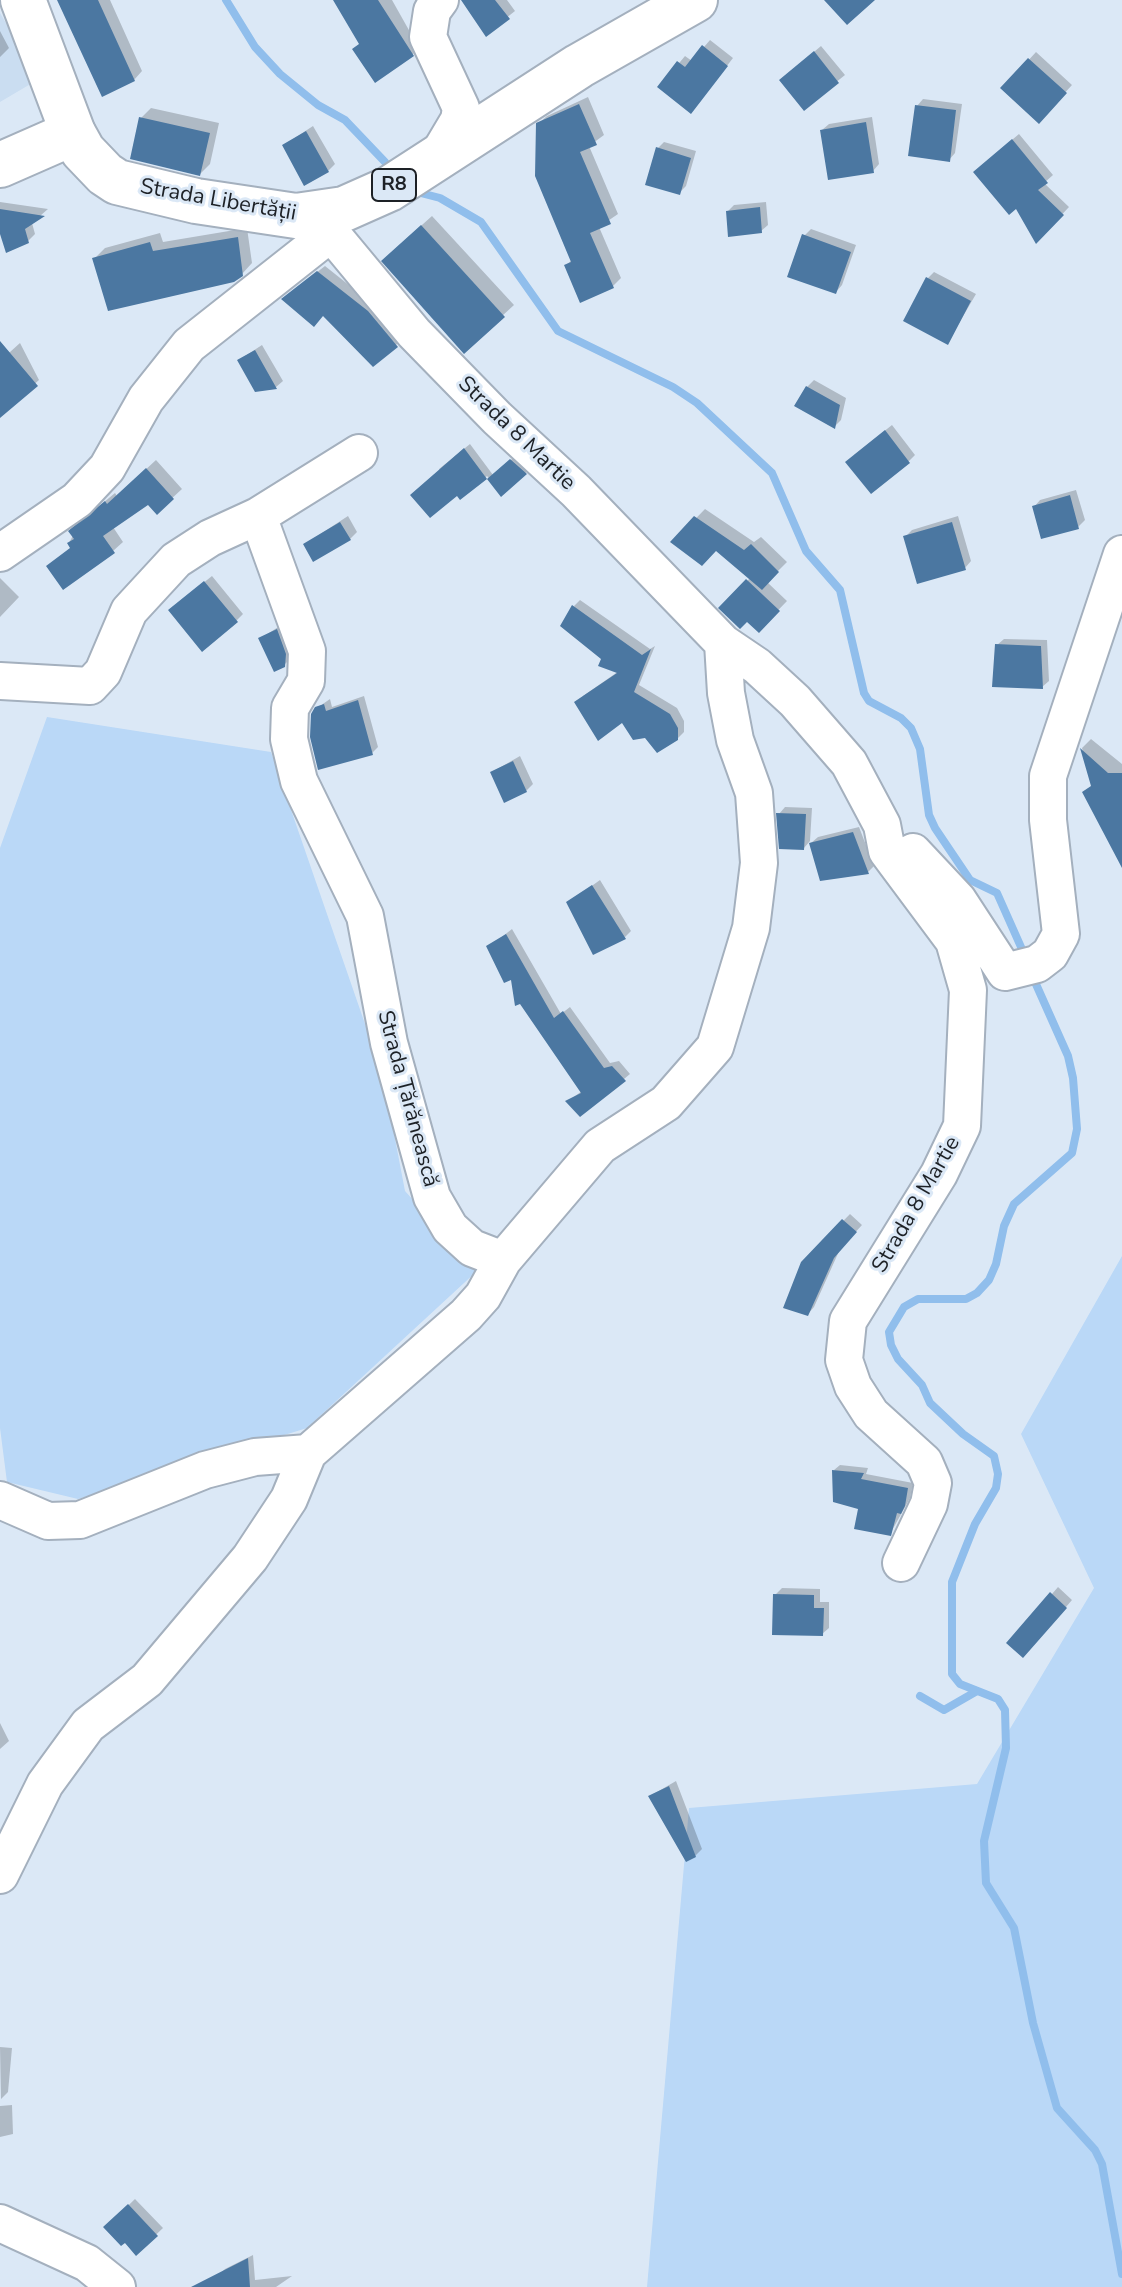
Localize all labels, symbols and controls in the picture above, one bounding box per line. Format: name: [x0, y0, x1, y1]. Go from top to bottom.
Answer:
road number: R8: [372, 169, 416, 201]
street label: Strada Libertății: [138, 174, 298, 228]
street label: Strada 8 Martie: [452, 371, 580, 497]
street label: Strada Țărănească: [371, 1008, 443, 1190]
street label: Strada 8 Martie: [867, 1132, 967, 1278]

